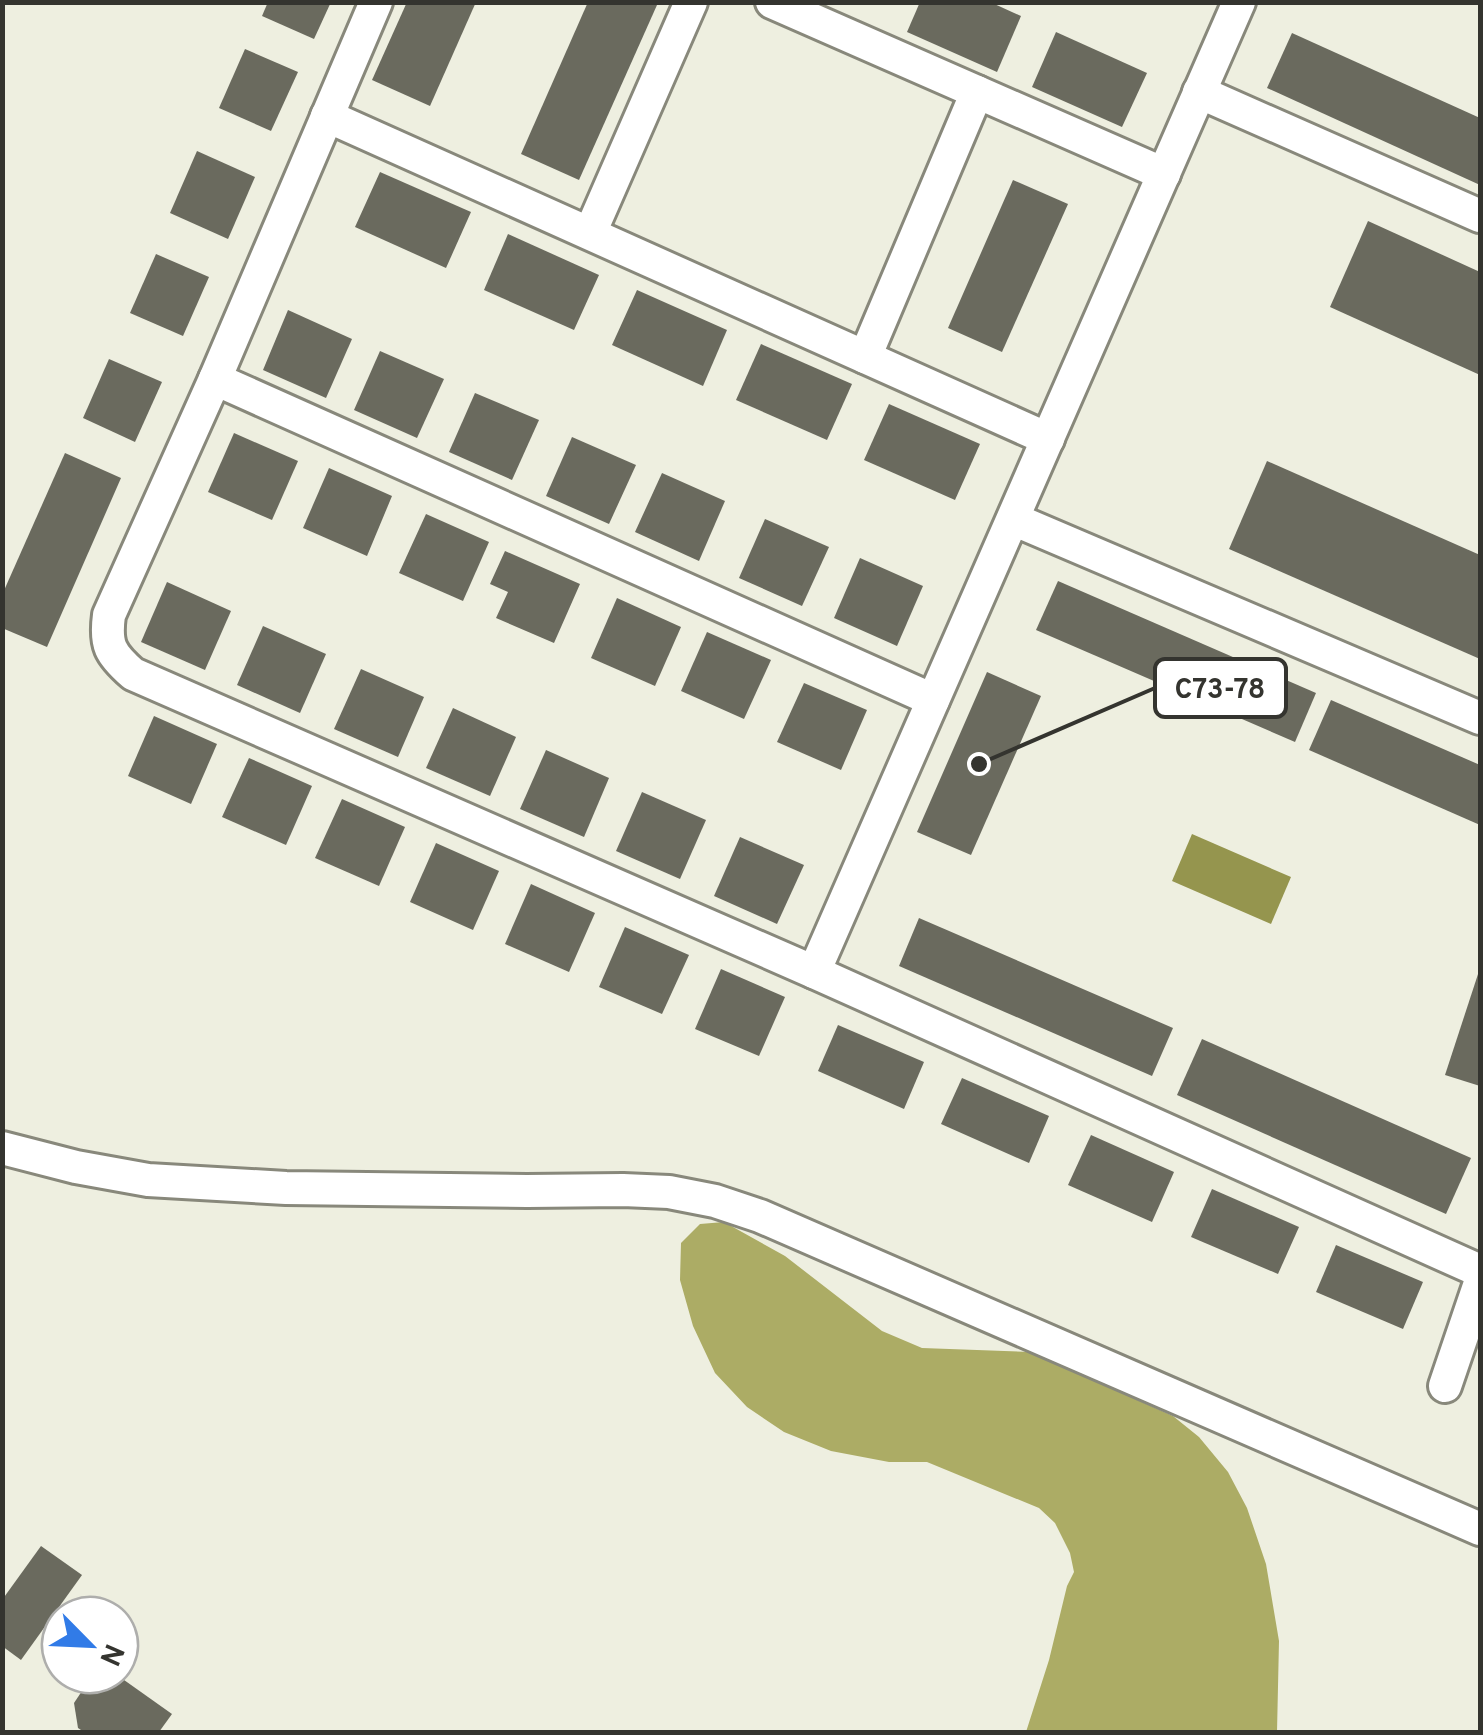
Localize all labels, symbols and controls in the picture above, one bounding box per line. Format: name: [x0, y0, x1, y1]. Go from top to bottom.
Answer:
callout: C73-78: [1155, 659, 1286, 717]
text: C73-78: [1175, 673, 1265, 709]
north arrow: [40, 1595, 140, 1695]
text: N: [90, 1637, 131, 1670]

